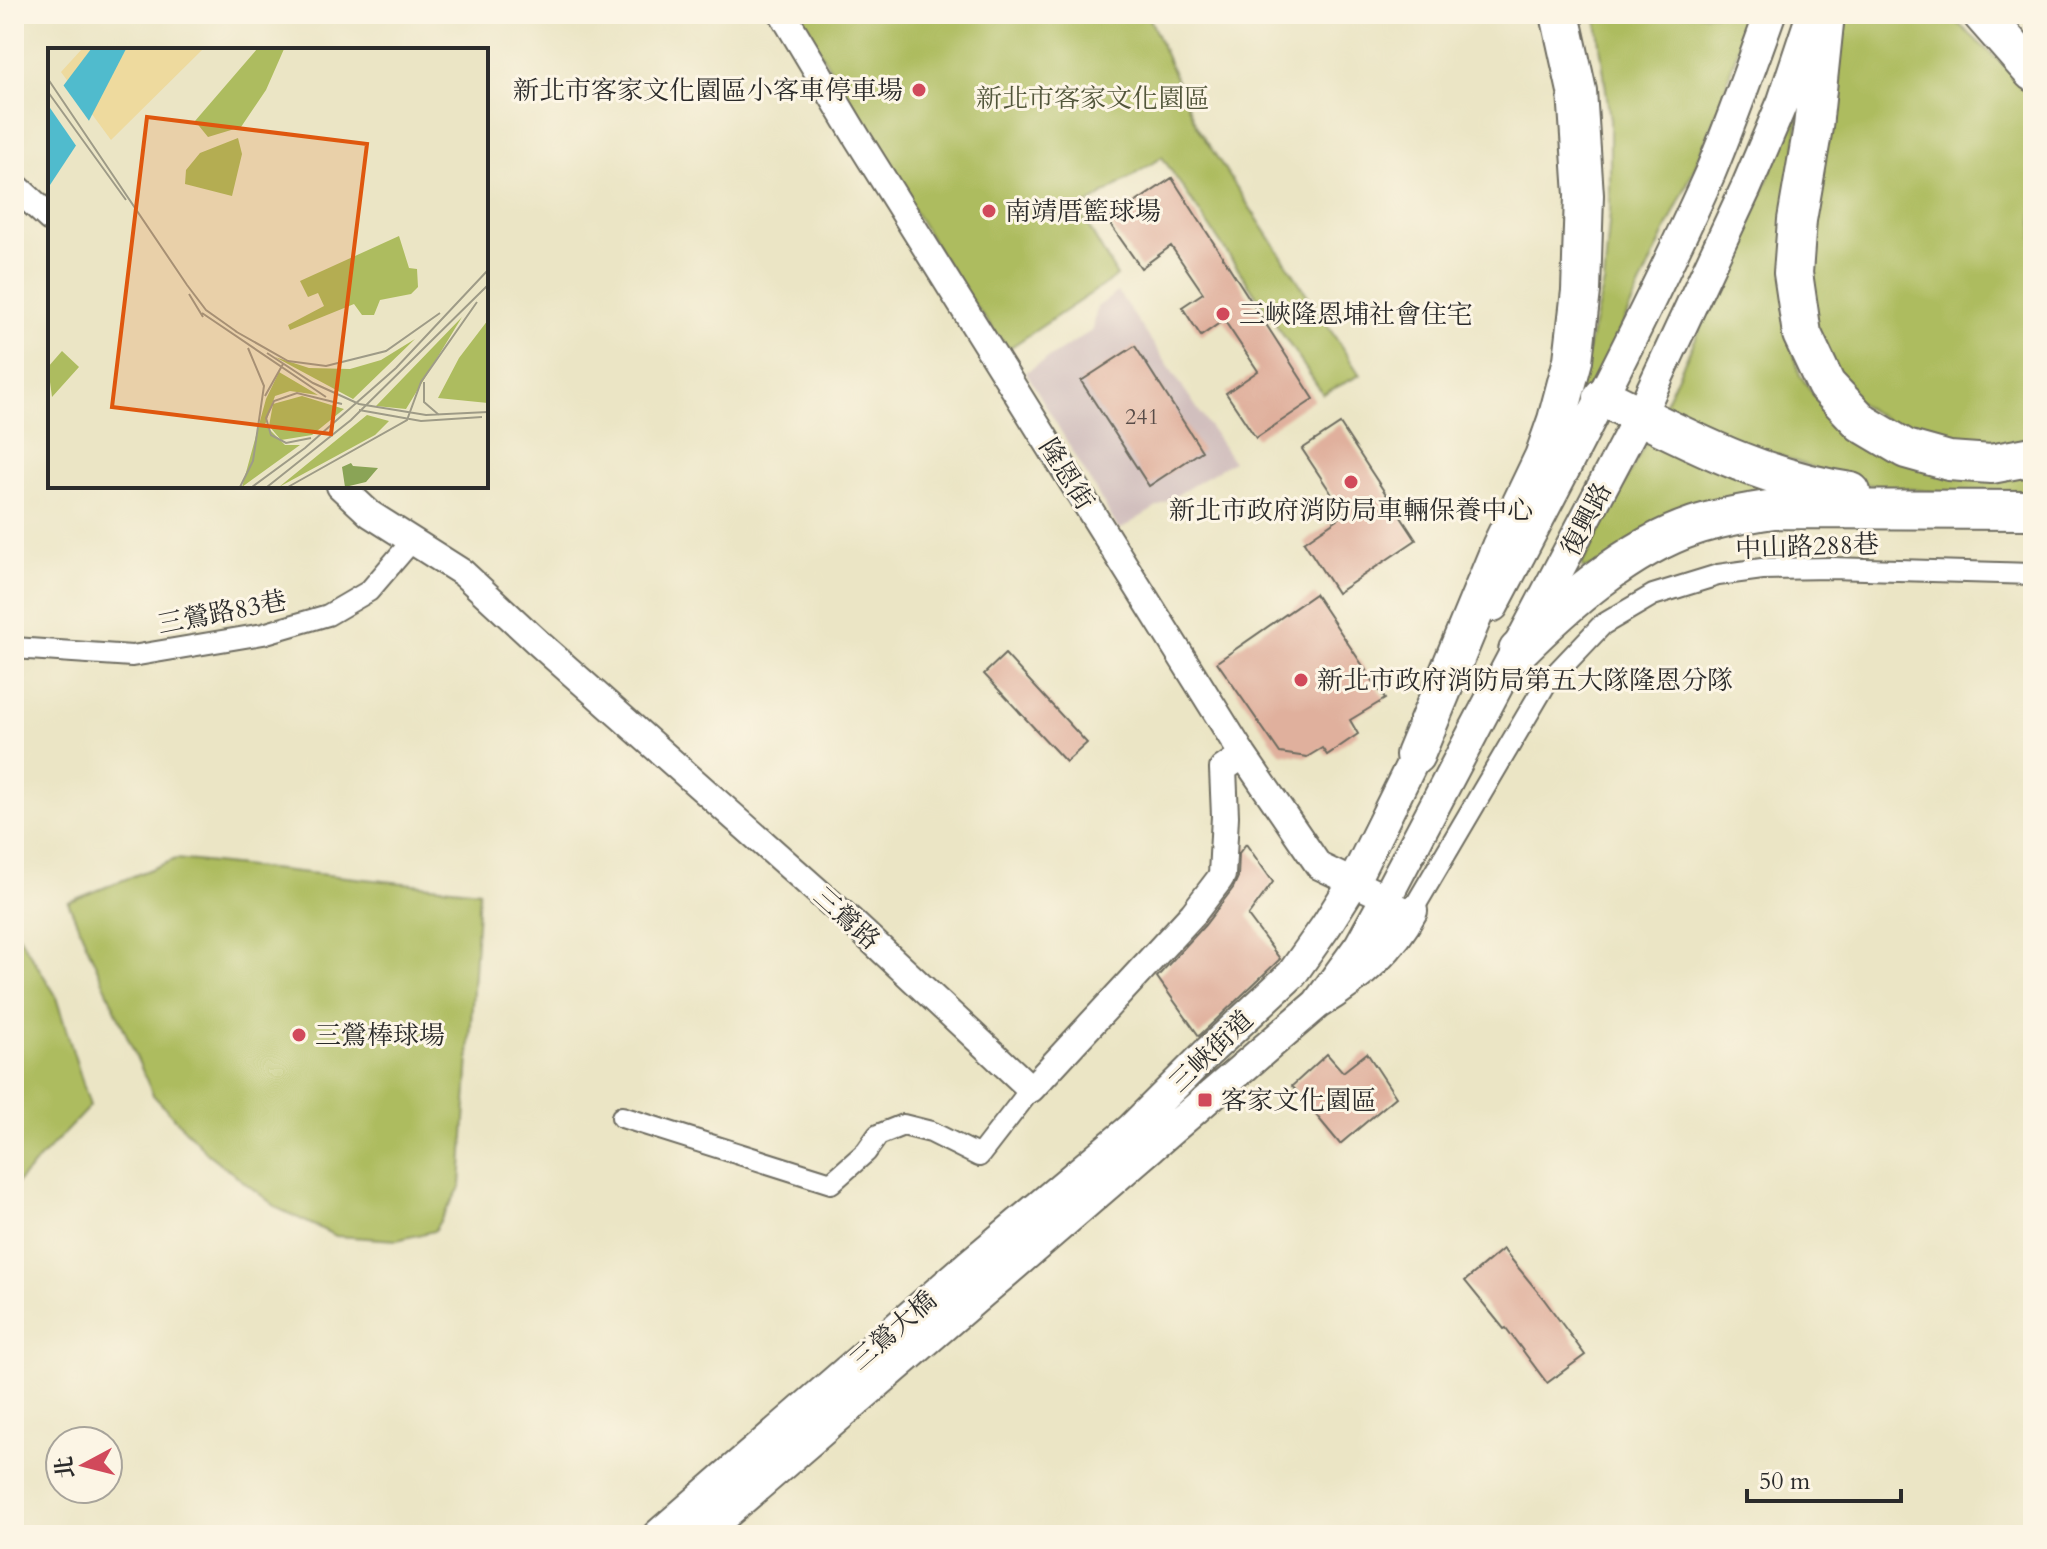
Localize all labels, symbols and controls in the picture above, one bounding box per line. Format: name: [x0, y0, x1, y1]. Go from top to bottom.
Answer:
inset map: [48, 48, 488, 488]
place label: 新北市客家文化園區小客車停車場: [513, 73, 903, 108]
marker: 新北市客家文化園區小客車停車場: [910, 81, 928, 99]
park label: 新北市客家文化園區: [976, 81, 1210, 116]
place label: 南靖厝籃球場: [1005, 194, 1161, 229]
marker: 南靖厝籃球場: [980, 202, 998, 220]
place label: 三峽隆恩埔社會住宅: [1239, 297, 1473, 332]
marker: 三峽隆恩埔社會住宅: [1214, 305, 1232, 323]
house number: 241: [1125, 402, 1159, 432]
street label: 隆恩街: [1031, 432, 1102, 517]
marker: 新北市政府消防局車輛保養中心: [1342, 473, 1360, 491]
street label: 復興路: [1553, 477, 1620, 562]
place label: 新北市政府消防局車輛保養中心: [1169, 493, 1533, 528]
street label: 中山路288巷: [1734, 526, 1880, 567]
street label: 三鶯路83巷: [155, 583, 290, 642]
place label: 新北市政府消防局第五大隊隆恩分隊: [1317, 663, 1733, 698]
marker: 新北市政府消防局第五大隊隆恩分隊: [1292, 671, 1310, 689]
street label: 三鶯路: [806, 879, 887, 957]
street label: 三峽街道: [1162, 1003, 1261, 1100]
place label: 三鶯棒球場: [315, 1018, 445, 1053]
marker: 三鶯棒球場: [290, 1026, 308, 1044]
place label: 客家文化園區: [1221, 1083, 1377, 1118]
marker: 客家文化園區: [1196, 1091, 1214, 1109]
street label: 三鶯大橋: [843, 1283, 944, 1378]
north arrow: [44, 1425, 124, 1505]
scale bar: [1747, 1453, 1901, 1503]
text: 北: [49, 1455, 81, 1480]
text: 50 m: [1759, 1465, 1811, 1498]

